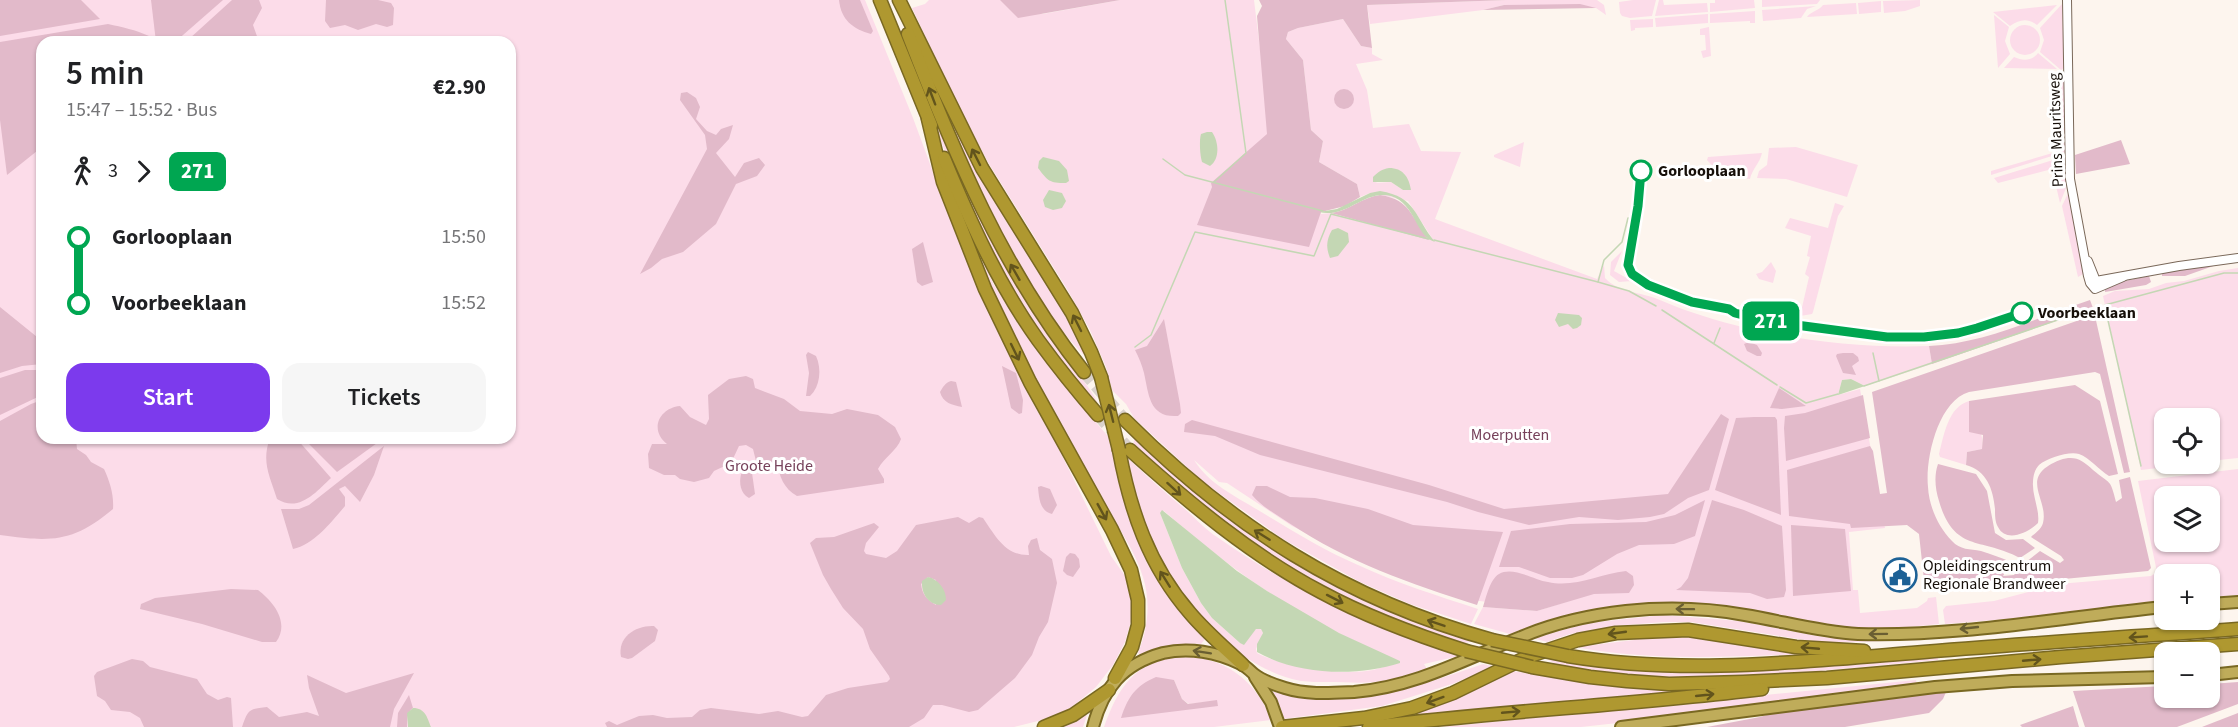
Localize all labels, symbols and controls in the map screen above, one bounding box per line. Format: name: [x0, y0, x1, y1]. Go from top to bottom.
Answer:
text: 5 min: [66, 50, 144, 97]
text: €2.90: [433, 71, 486, 103]
street label: Prins Mauritsweg: [2043, 72, 2069, 188]
one-way arrow: [926, 87, 937, 105]
text: 15:47 – 15:52 · Bus: [66, 96, 217, 124]
one-way arrow: [970, 148, 982, 166]
icon: walk: [66, 155, 99, 188]
icon: forward: [127, 155, 160, 188]
text: 271: [181, 156, 214, 186]
text: 3: [108, 157, 118, 185]
marker: Gorlooplaan: [1630, 160, 1652, 182]
place label: Gorlooplaan: [1658, 160, 1746, 182]
text: Gorlooplaan: [112, 221, 232, 253]
text: 15:50: [441, 223, 486, 251]
one-way arrow: [1009, 264, 1021, 281]
text: Voorbeeklaan: [112, 287, 247, 319]
text: 15:52: [441, 289, 486, 317]
line badge: 271: [1736, 302, 1806, 340]
marker: Voorbeeklaan: [2011, 302, 2033, 324]
place label: Voorbeeklaan: [2037, 302, 2136, 324]
text: 271: [1754, 306, 1788, 336]
one-way arrow: [1071, 315, 1082, 333]
one-way arrow: [1010, 342, 1021, 360]
button: Start: [66, 363, 270, 432]
button: Tickets: [282, 363, 486, 432]
one-way arrow: [1104, 404, 1116, 423]
map controls: [2154, 408, 2220, 708]
button: locate: [2154, 408, 2220, 474]
park label: Moerputten: [1471, 424, 1549, 446]
park label: Groote Heide: [725, 455, 813, 477]
one-way arrow: [1166, 482, 1181, 496]
button: layers: [2154, 486, 2220, 552]
one-way arrow: [1096, 503, 1108, 520]
one-way arrow: [1254, 529, 1271, 541]
place label: Opleidingscentrum Regionale Brandweer: [1923, 555, 2066, 595]
public building icon: Opleidingscentrum Regionale Brandweer: [1882, 557, 1918, 593]
button: +: [2154, 564, 2220, 630]
one-way arrow: [1158, 571, 1170, 588]
one-way arrow: [1325, 593, 1343, 605]
one-way arrow: [1675, 603, 1695, 615]
one-way arrow: [1427, 616, 1446, 627]
one-way arrow: [1960, 623, 1980, 634]
one-way arrow: [1607, 628, 1627, 639]
one-way arrow: [1868, 628, 1888, 640]
one-way arrow: [2128, 631, 2148, 642]
one-way arrow: [1801, 642, 1821, 653]
button: −: [2154, 642, 2220, 708]
one-way arrow: [1193, 646, 1212, 657]
one-way arrow: [2022, 654, 2042, 665]
one-way arrow: [1695, 689, 1715, 700]
one-way arrow: [1426, 695, 1445, 706]
one-way arrow: [1501, 706, 1521, 717]

